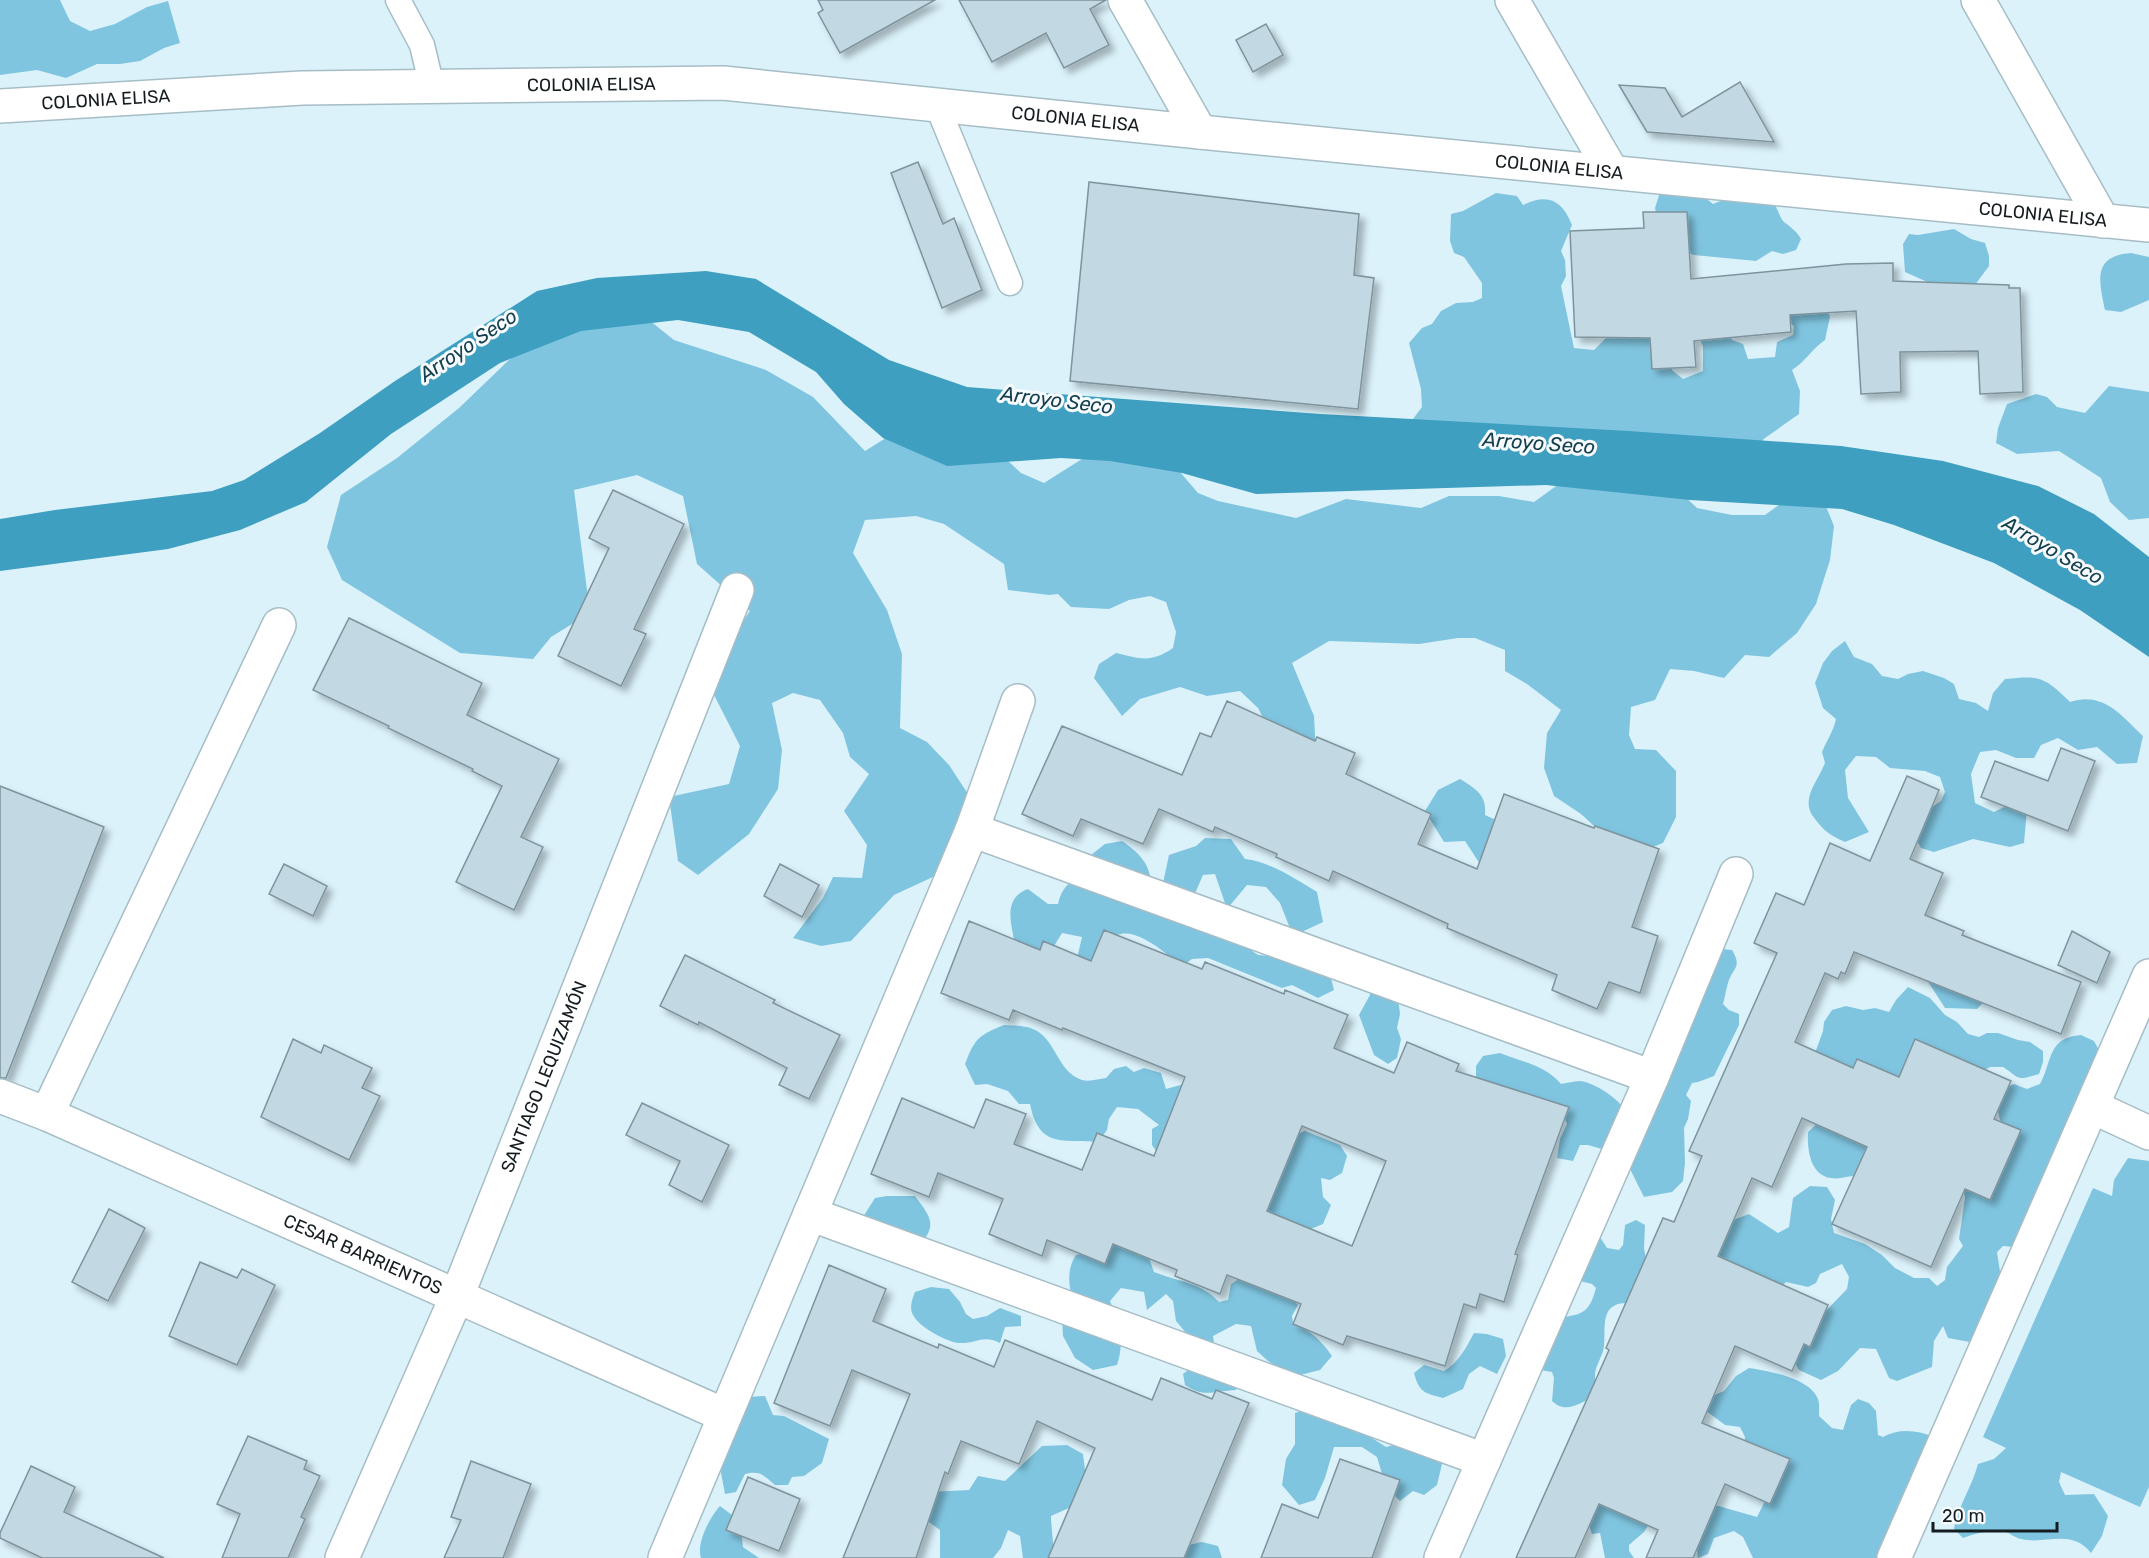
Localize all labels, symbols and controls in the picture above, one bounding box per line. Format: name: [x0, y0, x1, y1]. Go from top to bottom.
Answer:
street label: COLONIA ELISA: [527, 73, 656, 96]
street label: COLONIA ELISA: [41, 85, 171, 115]
street label: COLONIA ELISA: [1010, 102, 1141, 137]
street label: COLONIA ELISA: [1494, 150, 1624, 184]
street label: COLONIA ELISA: [1978, 197, 2108, 232]
water label: Arroyo Seco: [414, 304, 521, 387]
water label: Arroyo Seco: [999, 381, 1114, 419]
water label: Arroyo Seco: [1481, 427, 1596, 459]
water label: Arroyo Seco: [1998, 510, 2108, 589]
street label: SANTIAGO LEQUIZAMÓN: [496, 978, 592, 1176]
street label: CESAR BARRIENTOS: [280, 1210, 446, 1299]
scale bar: [1933, 1495, 2058, 1533]
text: 20 m: [1942, 1505, 1984, 1527]

